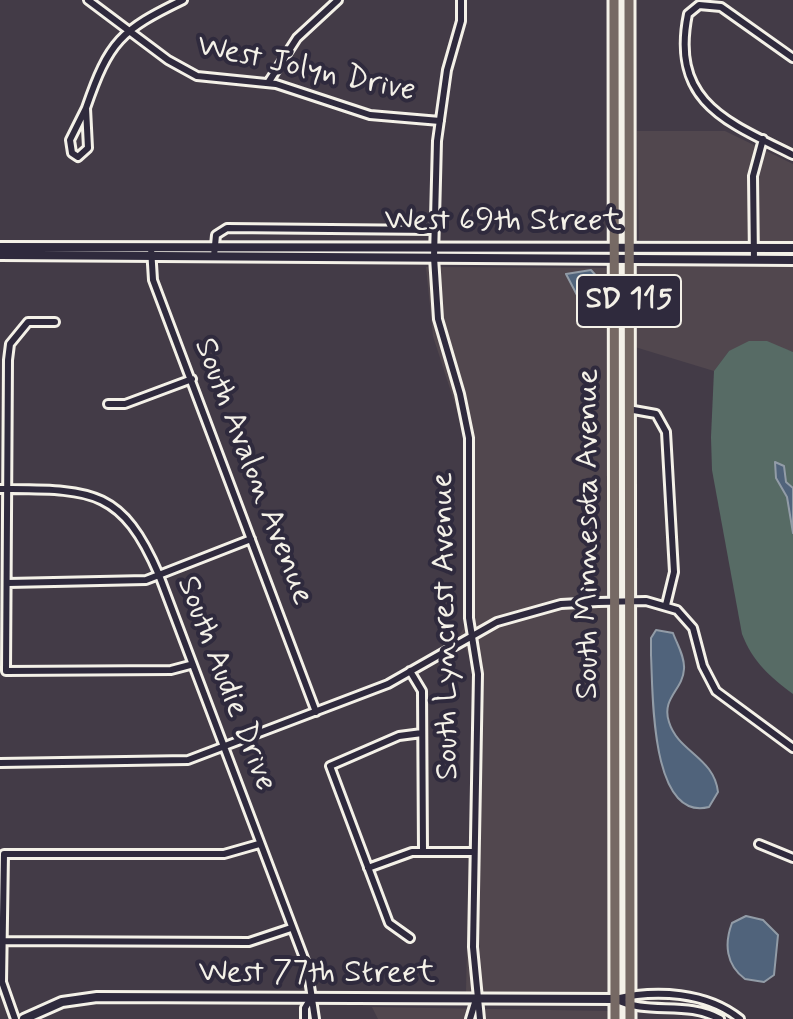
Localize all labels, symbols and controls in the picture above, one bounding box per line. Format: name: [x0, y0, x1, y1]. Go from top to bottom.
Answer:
street label: West Jolyn Drive: [193, 28, 419, 112]
street label: West 69th Street: [385, 203, 621, 241]
road number: SD 115: [577, 275, 681, 327]
street label: South Avalon Avenue: [183, 333, 321, 611]
street label: South Minnesota Avenue: [570, 369, 608, 699]
street label: South Lyncrest Avenue: [425, 472, 469, 780]
street label: South Audie Drive: [166, 571, 284, 797]
street label: West 77th Street: [199, 955, 435, 993]

